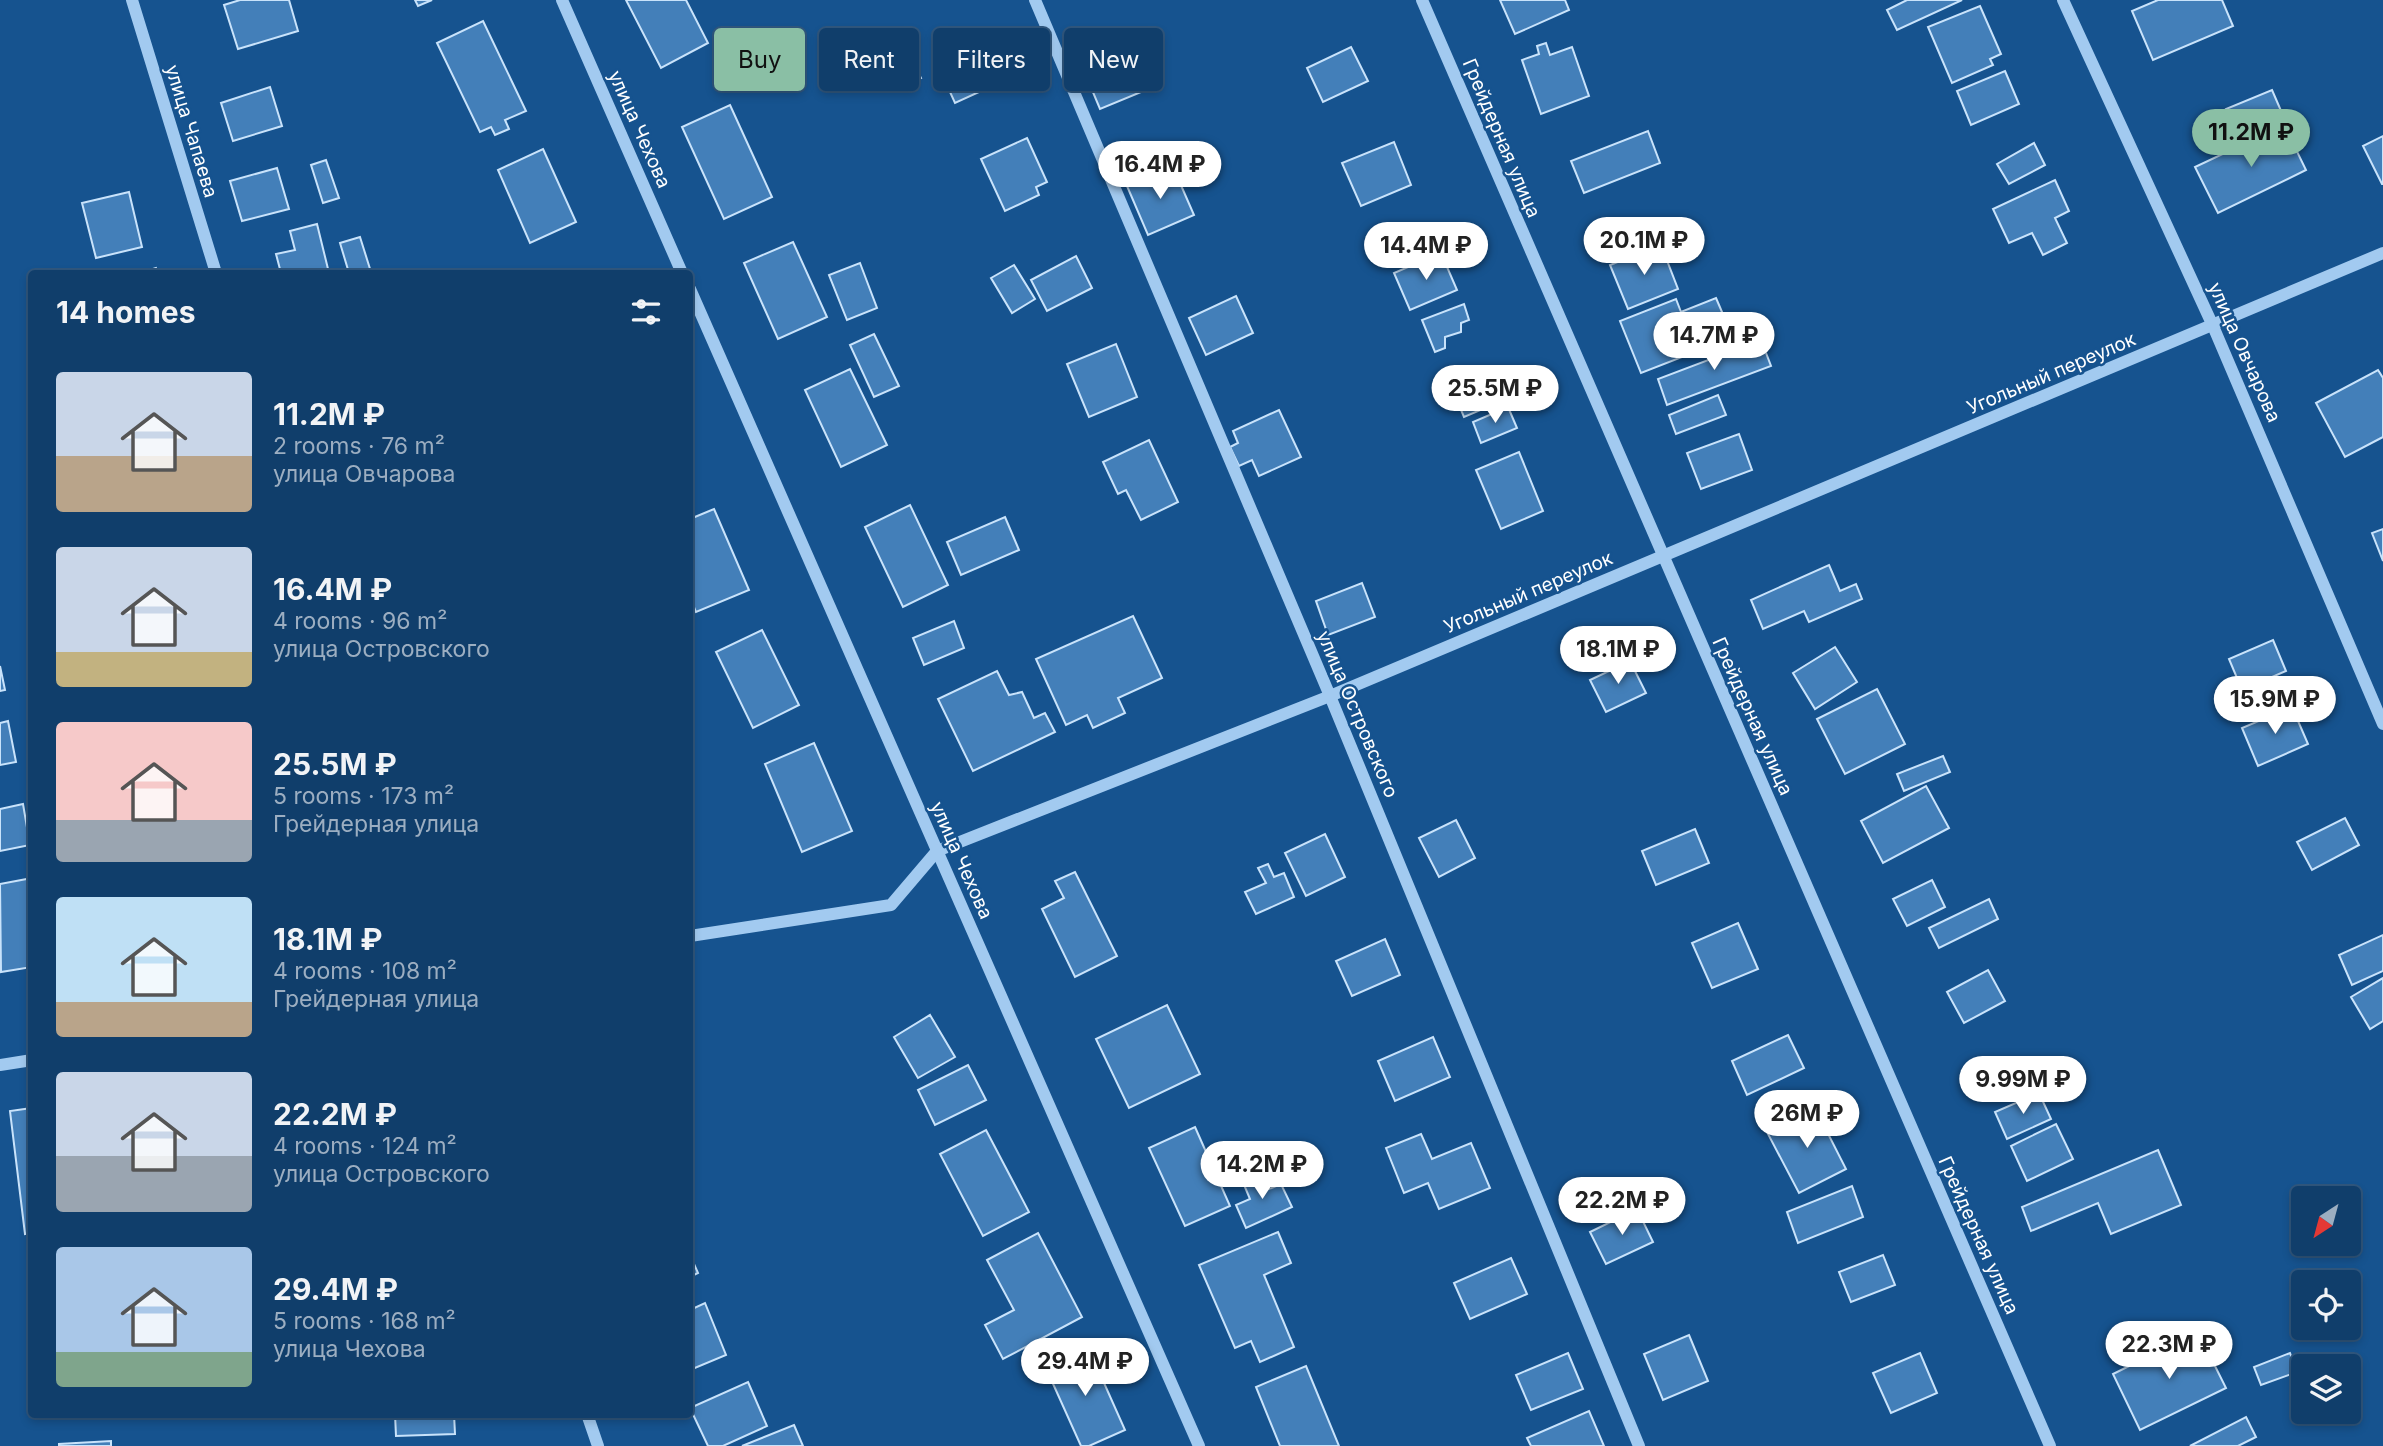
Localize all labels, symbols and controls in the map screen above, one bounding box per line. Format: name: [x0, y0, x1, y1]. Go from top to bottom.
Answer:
chip: Buy: [714, 28, 805, 91]
chip: Rent: [819, 28, 919, 91]
chip: Filters: [933, 28, 1050, 91]
chip: New: [1064, 28, 1163, 91]
street label: Грейдерная улица: [1458, 55, 1545, 221]
street label: улица Чапаева: [160, 62, 223, 200]
street label: улица Чехова: [603, 67, 676, 191]
pin: 11.2M ₽: [2186, 110, 2316, 169]
text: 11.2M ₽: [2208, 118, 2294, 146]
pin: 16.4M ₽: [1095, 142, 1225, 201]
text: 16.4M ₽: [1114, 150, 1206, 178]
pin: 20.1M ₽: [1579, 218, 1709, 277]
pin: 14.4M ₽: [1361, 222, 1491, 282]
text: 20.1M ₽: [1600, 226, 1688, 254]
text: 14.4M ₽: [1380, 231, 1472, 259]
street label: улица Овчарова: [2203, 279, 2286, 426]
icon: filters: [627, 293, 665, 331]
text: 14 homes: [56, 294, 195, 330]
pin: 14.7M ₽: [1649, 312, 1779, 372]
text: 14.7M ₽: [1669, 321, 1759, 349]
street label: Угольный переулок: [1963, 327, 2140, 419]
pin: 25.5M ₽: [1430, 366, 1560, 425]
text: 25.5M ₽: [1448, 374, 1542, 402]
text: 11.2M ₽: [273, 396, 385, 432]
icon: home: [112, 400, 196, 484]
text: 2 rooms · 76 m²: [273, 432, 445, 460]
text: улица Овчарова: [273, 460, 455, 488]
street label: Угольный переулок: [1440, 546, 1617, 638]
text: 16.4M ₽: [273, 571, 392, 607]
icon: home: [112, 575, 196, 659]
text: 4 rooms · 96 m²: [273, 607, 447, 635]
pin: 18.1M ₽: [1553, 626, 1683, 686]
street label: улица Островского: [1312, 627, 1403, 801]
street label: Грейдерная улица: [1707, 634, 1798, 799]
text: улица Островского: [273, 635, 490, 663]
text: 18.1M ₽: [1576, 635, 1660, 663]
pin: 15.9M ₽: [2210, 676, 2340, 736]
text: 15.9M ₽: [2230, 685, 2320, 713]
text: 25.5M ₽: [273, 746, 397, 782]
icon: home: [112, 750, 196, 834]
text: 5 rooms · 173 m²: [273, 782, 454, 810]
street label: улица Чехова: [925, 798, 998, 922]
text: Грейдерная улица: [273, 810, 479, 838]
text: 18.1M ₽: [273, 921, 382, 957]
icon: home: [112, 925, 196, 1009]
text: 4 rooms · 108 m²: [273, 957, 457, 985]
text: Грейдерная улица: [273, 985, 479, 1013]
pin: 9.99M ₽: [1958, 1056, 2088, 1116]
text: 9.99M ₽: [1975, 1065, 2071, 1093]
pin: 26M ₽: [1758, 1090, 1856, 1150]
text: 22.2M ₽: [273, 1096, 397, 1132]
text: 26M ₽: [1770, 1099, 1844, 1127]
icon: home: [112, 1100, 196, 1184]
text: 4 rooms · 124 m²: [273, 1132, 457, 1160]
pin: 14.2M ₽: [1197, 1142, 1327, 1201]
text: 14.2M ₽: [1217, 1150, 1307, 1178]
street label: Грейдерная улица: [1933, 1153, 2024, 1318]
text: улица Островского: [273, 1160, 490, 1188]
pin: 22.2M ₽: [1557, 1178, 1687, 1237]
text: 22.2M ₽: [1574, 1186, 1670, 1214]
north arrow: [2291, 1186, 2361, 1256]
map controls: [2291, 1186, 2361, 1424]
button: locate: [2291, 1270, 2361, 1340]
text: 29.4M ₽: [273, 1271, 398, 1307]
icon: home: [112, 1275, 196, 1359]
text: 5 rooms · 168 m²: [273, 1307, 456, 1335]
pin: 22.3M ₽: [2104, 1322, 2234, 1381]
text: 22.3M ₽: [2122, 1330, 2216, 1358]
text: улица Чехова: [273, 1335, 426, 1363]
pin: 29.4M ₽: [1020, 1338, 1150, 1398]
text: 29.4M ₽: [1037, 1347, 1133, 1375]
button: layers: [2291, 1354, 2361, 1424]

